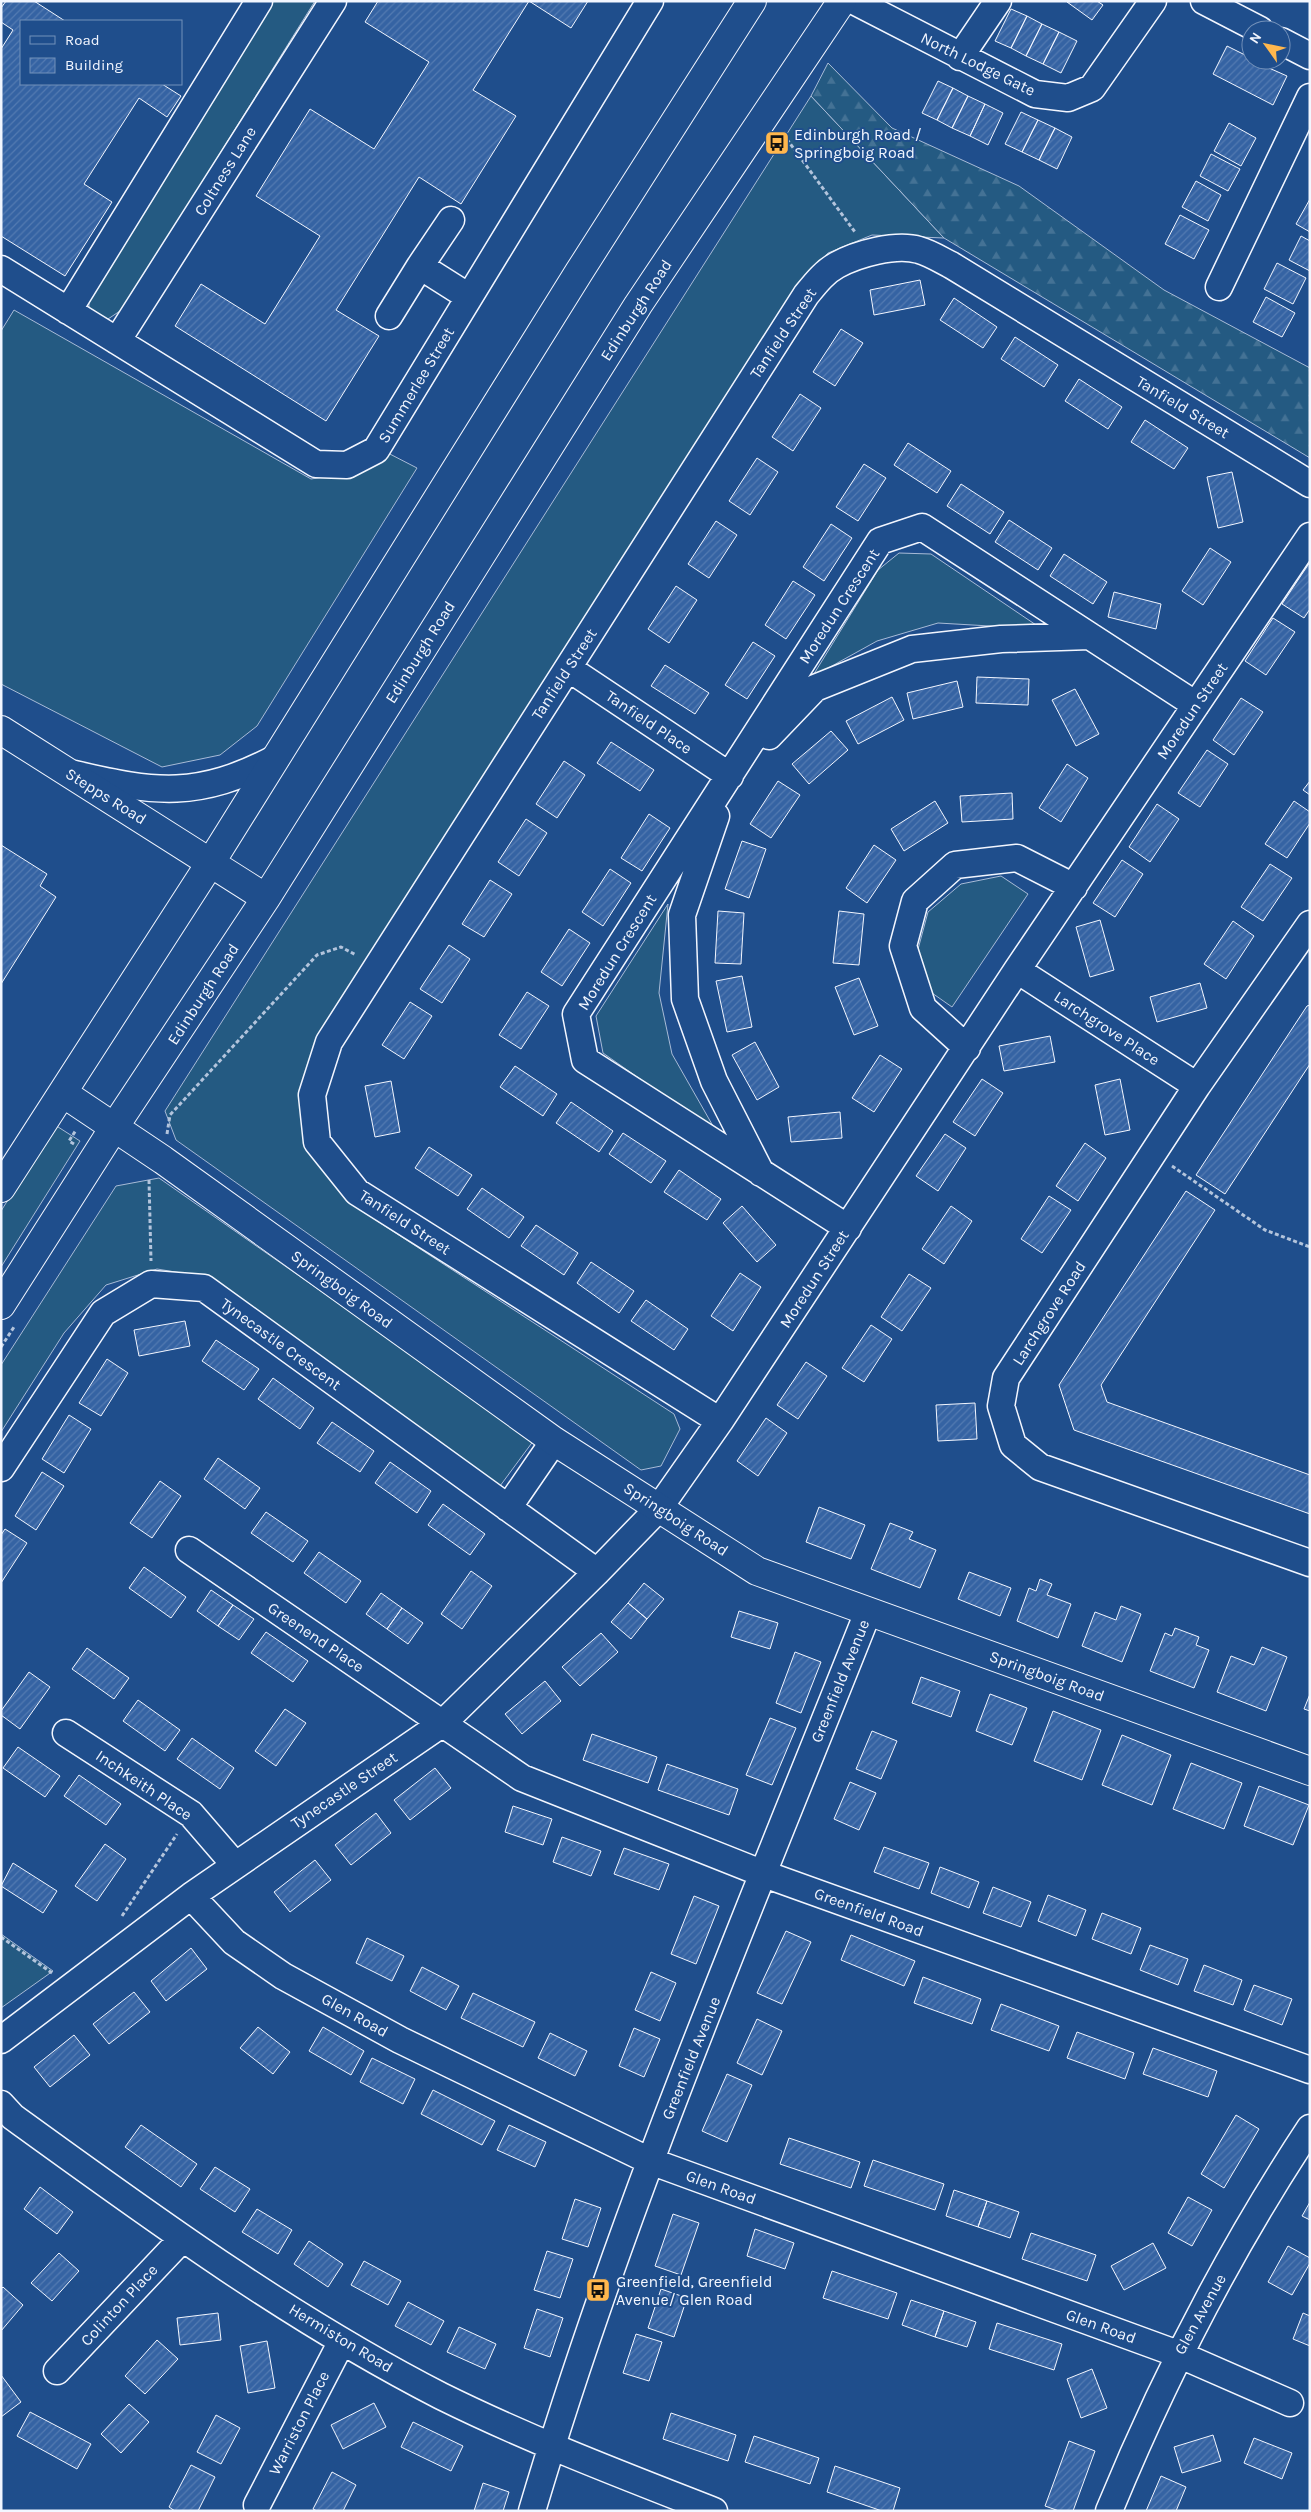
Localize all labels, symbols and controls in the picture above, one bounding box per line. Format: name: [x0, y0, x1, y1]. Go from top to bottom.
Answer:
legend: [20, 20, 182, 85]
north arrow: [1241, 20, 1291, 70]
street label: North Lodge Gate: [918, 28, 1038, 100]
text: N: [1246, 29, 1265, 47]
text: Road: [65, 31, 100, 49]
text: Building: [65, 56, 123, 74]
street label: Coltness Lane: [190, 123, 260, 219]
place label: Edinburgh Road / Springboig Road: [794, 125, 922, 162]
bus stop icon: Edinburgh Road / Springboig Road: [764, 130, 790, 156]
street label: Edinburgh Road: [596, 256, 676, 364]
street label: Tanfield Street: [746, 284, 820, 382]
street label: Summerlee Street: [374, 324, 458, 446]
street label: Tanfield Street: [1133, 372, 1233, 442]
street label: Moredun Crescent: [795, 545, 883, 667]
street label: Edinburgh Road: [381, 597, 459, 707]
street label: Tanfield Street: [527, 625, 601, 723]
street label: Moredun Street: [1153, 659, 1231, 763]
street label: Tanfield Place: [602, 686, 696, 758]
street label: Stepps Road: [62, 764, 150, 828]
street label: Moredun Crescent: [574, 890, 660, 1014]
street label: Edinburgh Road: [163, 940, 243, 1048]
street label: Larchgrove Place: [1051, 987, 1163, 1069]
street label: Tanfield Street: [356, 1185, 454, 1259]
street label: Moredun Street: [775, 1227, 853, 1331]
street label: Springboig Road: [288, 1246, 396, 1332]
street label: Larchgrove Road: [1008, 1257, 1090, 1369]
street label: Tynecastle Crescent: [217, 1294, 345, 1394]
street label: Springboig Road: [620, 1478, 732, 1560]
street label: Greenend Place: [264, 1598, 368, 1676]
street label: Greenfield Avenue: [807, 1617, 873, 1745]
street label: Springboig Road: [987, 1646, 1107, 1706]
street label: Inchkeith Place: [92, 1746, 196, 1824]
street label: Tynecastle Street: [287, 1747, 401, 1833]
street label: Greenfield Road: [812, 1883, 926, 1941]
street label: Glen Road: [318, 1989, 392, 2041]
street label: Greenfield Avenue: [658, 1994, 724, 2122]
street label: Glen Road: [683, 2166, 759, 2208]
street label: Colinton Place: [76, 2260, 162, 2350]
street label: Glen Avenue: [1170, 2270, 1230, 2358]
place label: Greenfield, Greenfield Avenue/ Glen Road: [616, 2272, 772, 2309]
bus stop icon: Greenfield, Greenfield Avenue/ Glen Road: [585, 2277, 611, 2303]
street label: Hermiston Road: [286, 2299, 396, 2377]
street label: Glen Road: [1063, 2305, 1139, 2347]
street label: Warriston Place: [265, 2368, 333, 2478]

